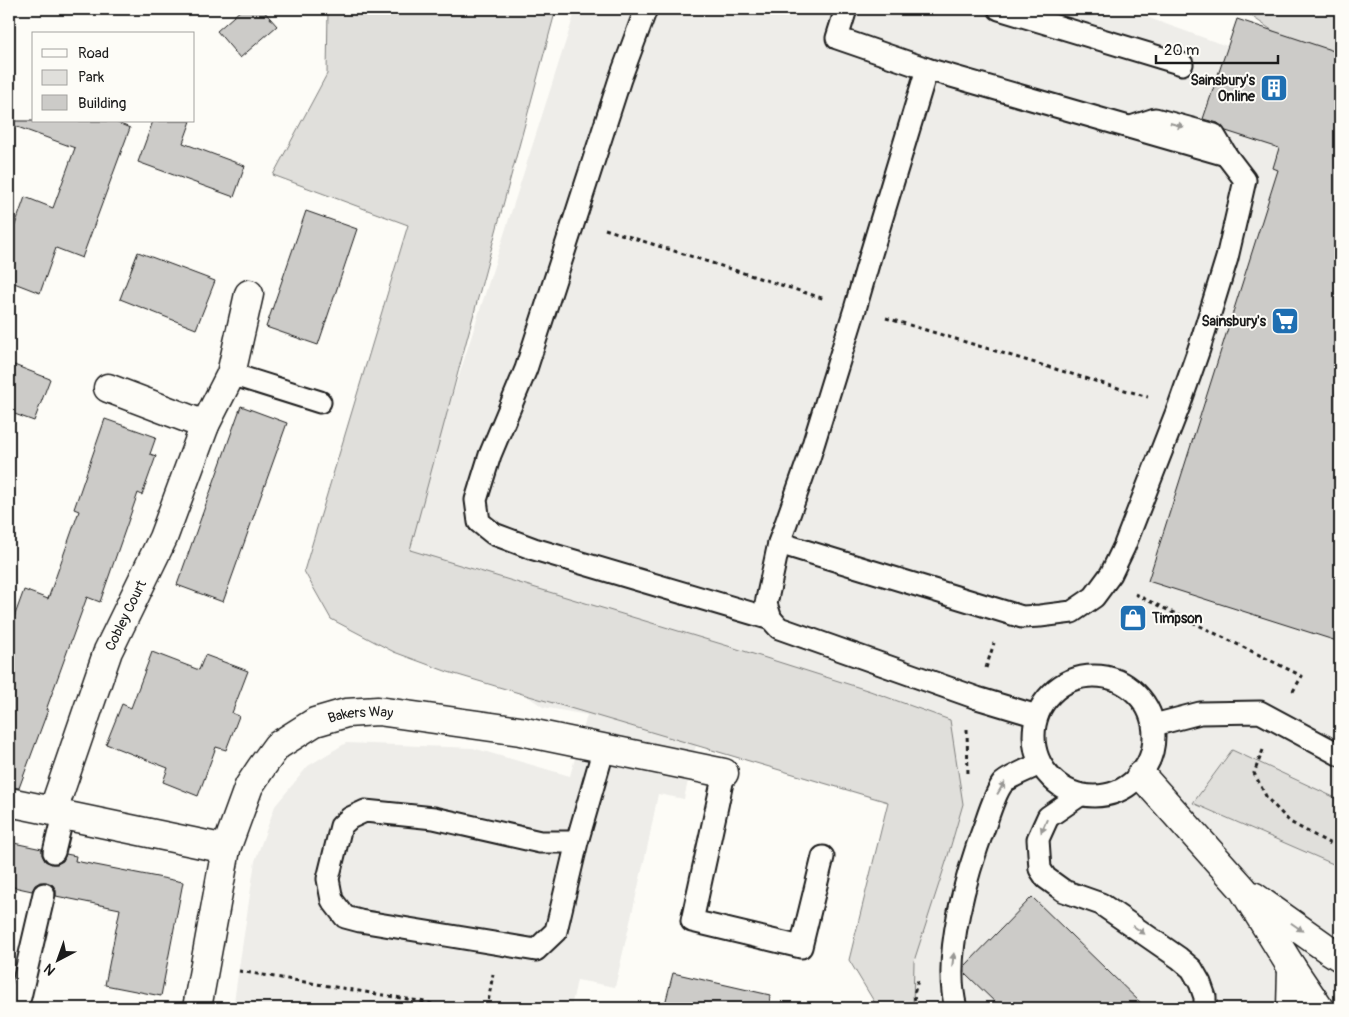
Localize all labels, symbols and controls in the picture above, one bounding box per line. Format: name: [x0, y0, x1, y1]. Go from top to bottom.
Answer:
legend: [32, 32, 195, 122]
scale bar: [1156, 32, 1279, 64]
text: 20 m: [1164, 41, 1199, 60]
text: Road: [78, 44, 109, 63]
text: Park: [78, 68, 105, 87]
place label: Sainsbury's Online: [1190, 72, 1256, 105]
building icon: Sainsbury's Online: [1259, 73, 1289, 103]
text: Building: [78, 94, 126, 113]
one-way arrow: [1170, 121, 1185, 129]
supermarket icon: Sainsbury's: [1270, 306, 1300, 336]
place label: Sainsbury's: [1201, 313, 1267, 330]
street label: Cobley Court: [101, 577, 150, 653]
shop icon: Timpson: [1118, 603, 1148, 633]
place label: Timpson: [1151, 610, 1203, 627]
street label: Bakers Way: [326, 702, 394, 726]
one-way arrow: [997, 781, 1006, 795]
one-way arrow: [1040, 819, 1048, 833]
one-way arrow: [1290, 922, 1303, 933]
one-way arrow: [1132, 925, 1146, 935]
north arrow: [32, 934, 82, 984]
one-way arrow: [949, 952, 957, 968]
text: N: [41, 960, 59, 979]

